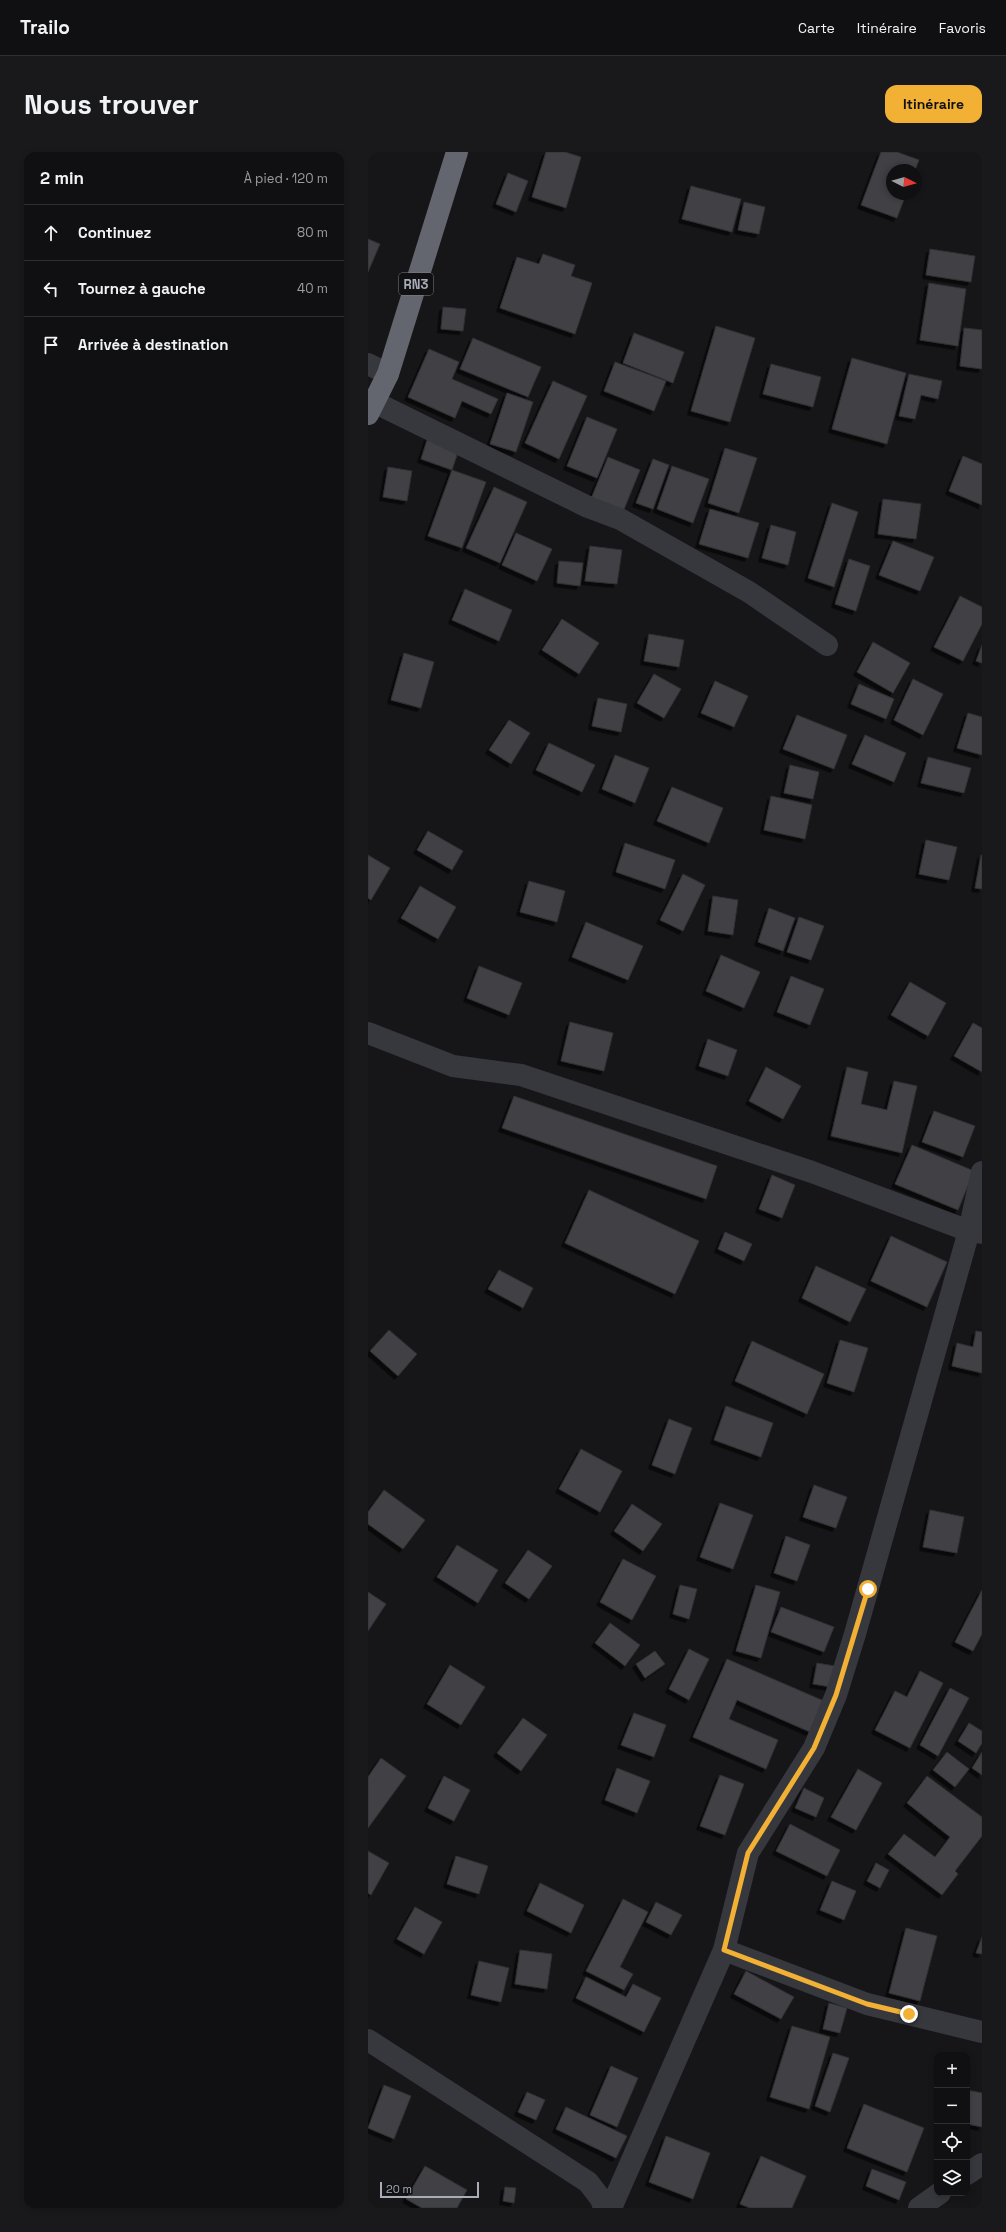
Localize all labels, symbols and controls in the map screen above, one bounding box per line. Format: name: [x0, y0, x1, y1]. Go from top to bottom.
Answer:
text: Trailo: [20, 15, 70, 40]
text: Carte: [798, 19, 835, 37]
text: Itinéraire: [857, 19, 917, 37]
text: Favoris: [939, 19, 986, 37]
button: Itinéraire: [885, 85, 982, 123]
text: Nous trouver: [24, 86, 199, 122]
north arrow: [886, 164, 922, 200]
text: 2 min: [40, 167, 84, 189]
text: À pied · 120 m: [244, 170, 328, 187]
icon: ahead: [40, 222, 62, 244]
text: Continuez: [78, 223, 151, 242]
text: 80 m: [297, 224, 328, 241]
road number: RN3: [399, 273, 433, 295]
icon: left: [40, 278, 62, 300]
text: Tournez à gauche: [78, 279, 206, 298]
text: 40 m: [297, 280, 328, 297]
icon: arrive: [40, 334, 62, 356]
text: Arrivée à destination: [78, 335, 228, 354]
route start: [859, 1580, 877, 1598]
route end: [900, 2005, 918, 2023]
map controls: [934, 2052, 970, 2196]
button: +: [934, 2052, 970, 2088]
button: −: [934, 2088, 970, 2124]
button: locate: [934, 2124, 970, 2160]
button: layers: [934, 2160, 970, 2196]
scale bar: [380, 2180, 479, 2199]
text: 20 m: [386, 2182, 412, 2196]

